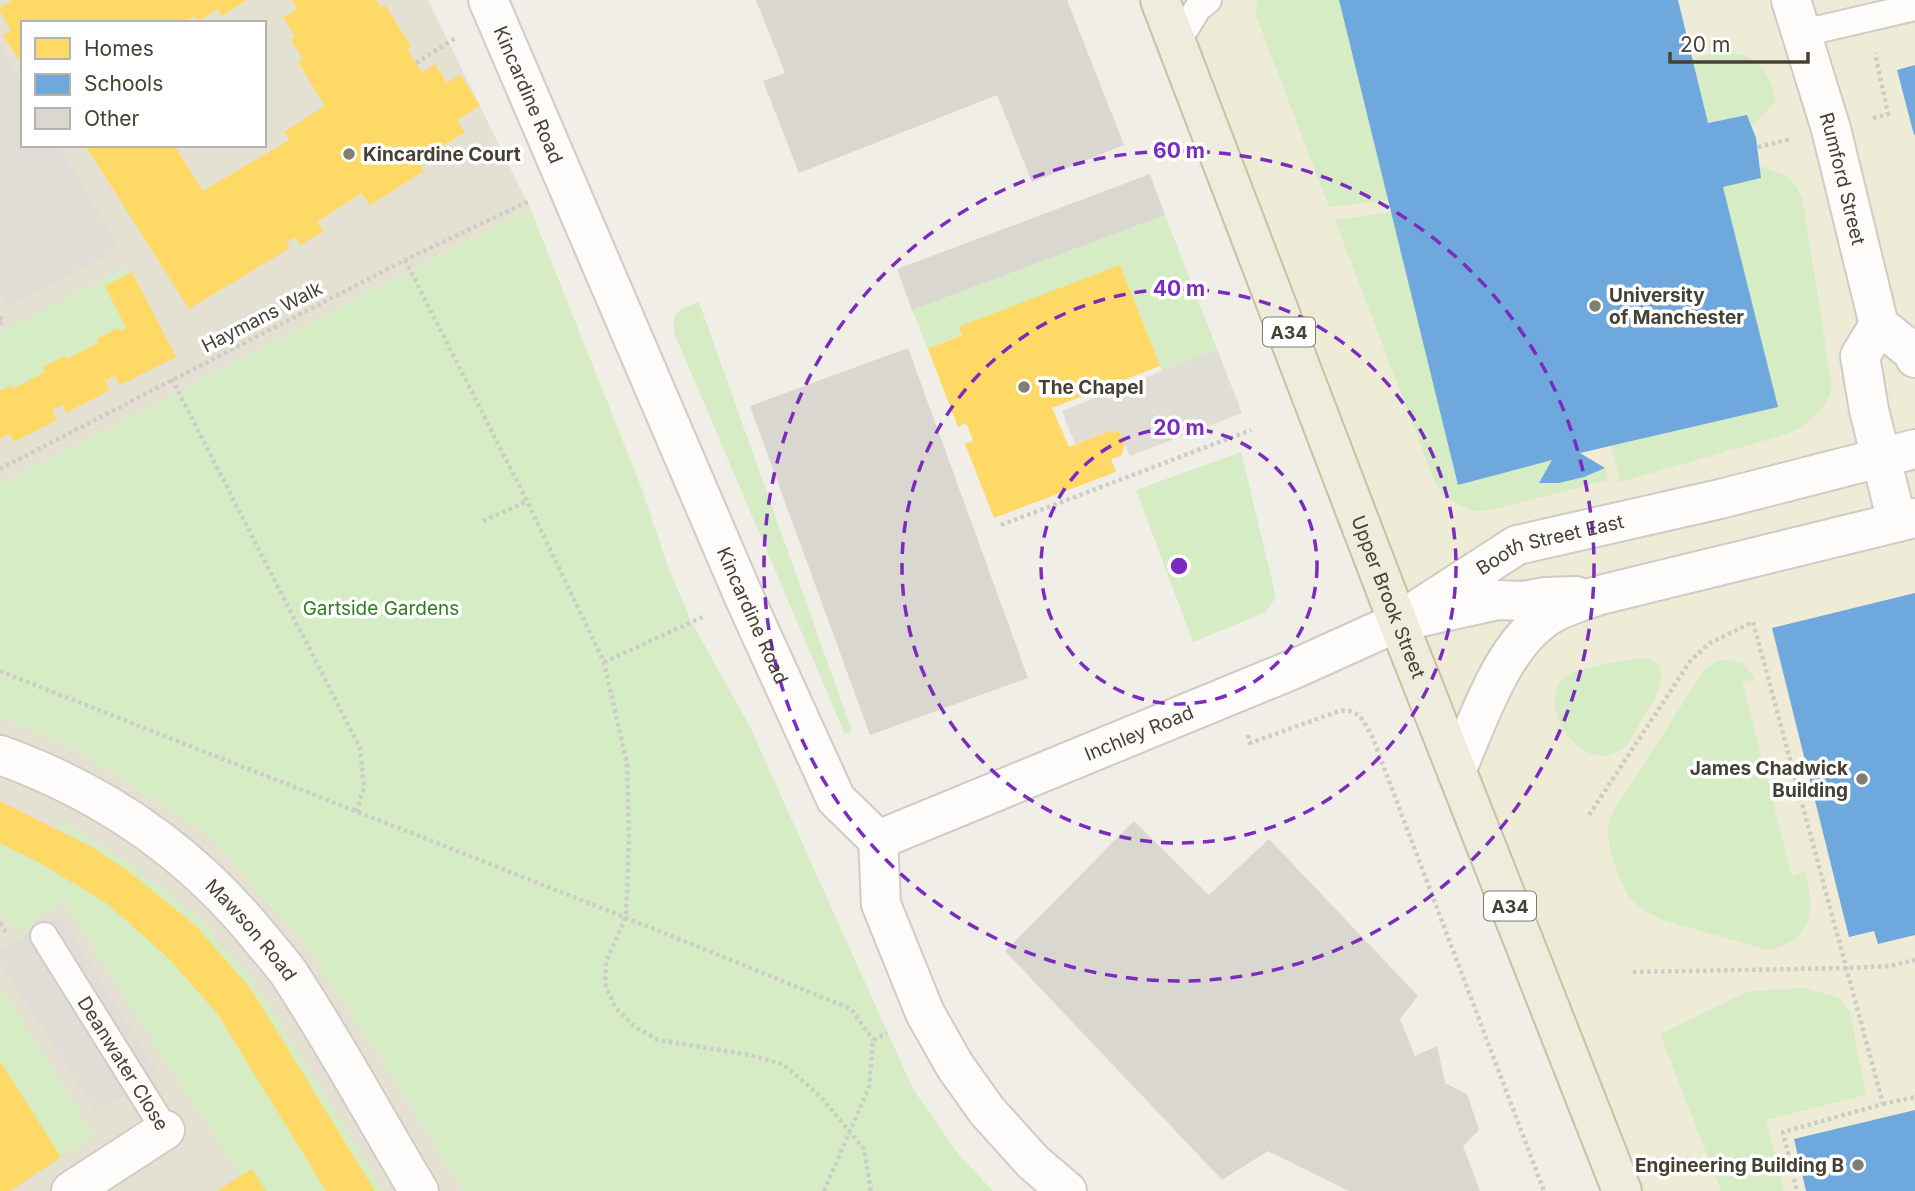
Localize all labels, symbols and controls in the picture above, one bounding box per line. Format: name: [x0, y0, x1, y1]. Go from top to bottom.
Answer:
legend: [21, 21, 266, 147]
scale bar: [1670, 21, 1808, 65]
street label: Kincardine Road: [489, 22, 568, 167]
text: 20 m: [1680, 32, 1730, 57]
text: Homes: [84, 36, 154, 61]
text: Schools: [84, 71, 163, 96]
text: Other: [84, 106, 140, 131]
street label: Rumford Street: [1815, 110, 1870, 247]
text: 60 m: [1153, 138, 1205, 163]
place label: Kincardine Court: [363, 143, 521, 166]
marker: Kincardine Court: [341, 146, 357, 162]
street label: Haymans Walk: [198, 276, 327, 357]
text: 40 m: [1153, 276, 1205, 301]
place label: University of Manchester: [1609, 284, 1744, 329]
marker: University of Manchester: [1587, 298, 1603, 314]
road number: A34: [1263, 318, 1315, 346]
place label: The Chapel: [1038, 376, 1144, 399]
marker: The Chapel: [1016, 379, 1032, 395]
text: 20 m: [1153, 415, 1205, 440]
street label: Booth Street East: [1472, 510, 1626, 580]
street label: Upper Brook Street: [1347, 512, 1430, 681]
street label: Kincardine Road: [712, 544, 793, 687]
centre of rings: [1167, 554, 1191, 578]
park label: Gartside Gardens: [303, 597, 459, 620]
street label: Inchley Road: [1081, 700, 1197, 765]
place label: James Chadwick Building: [1690, 757, 1848, 802]
marker: James Chadwick Building: [1854, 771, 1870, 787]
street label: Mawson Road: [201, 874, 302, 985]
road number: A34: [1484, 891, 1536, 920]
street label: Deanwater Close: [73, 992, 174, 1135]
place label: Engineering Building B: [1635, 1154, 1844, 1177]
marker: Engineering Building B: [1850, 1157, 1866, 1173]

